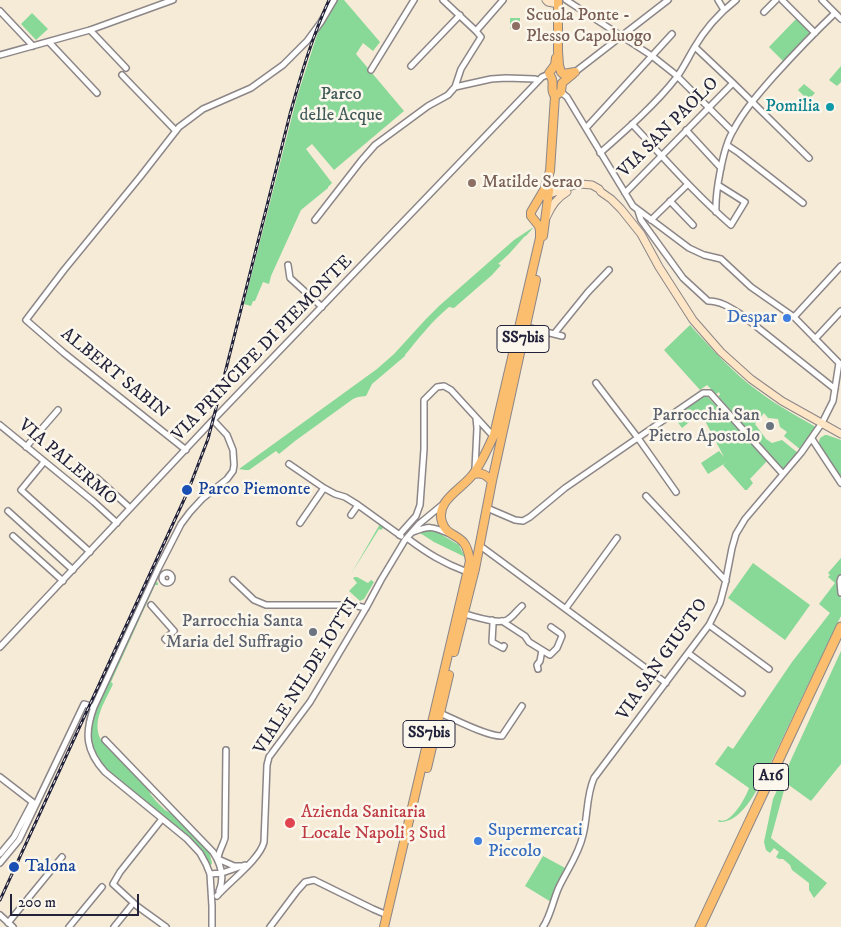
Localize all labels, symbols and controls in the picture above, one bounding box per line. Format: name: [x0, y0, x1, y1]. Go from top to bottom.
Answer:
place label: Scuola Ponte - Plesso Capoluogo: [526, 5, 651, 48]
marker: Scuola Ponte - Plesso Capoluogo: [510, 20, 522, 32]
street label: VIA SAN PAOLO: [614, 73, 724, 183]
park label: Parco delle Acque: [300, 84, 382, 126]
place label: Pomilia: [765, 96, 820, 118]
marker: Pomilia: [824, 101, 836, 113]
place label: Matilde Serao: [482, 172, 582, 194]
marker: Matilde Serao: [466, 177, 478, 189]
street label: VIA PRINCIPE DI PIEMONTE: [168, 252, 358, 446]
place label: Despar: [727, 307, 777, 329]
marker: Despar: [781, 312, 793, 324]
street label: ALBERT SABIN: [56, 324, 172, 424]
road number: SS7bis: [497, 326, 549, 352]
place label: Parrocchia San Pietro Apostolo: [649, 405, 760, 448]
street label: VIA PALERMO: [13, 415, 121, 511]
marker: Parrocchia San Pietro Apostolo: [764, 420, 776, 432]
place label: Parco Piemonte: [198, 479, 310, 501]
marker: Parco Piemonte: [180, 483, 194, 497]
street label: VIALE NILDE IOTTI: [250, 595, 364, 759]
street label: VIA SAN GIUSTO: [613, 595, 713, 725]
place label: Parrocchia Santa Maria del Suffragio: [166, 611, 303, 654]
marker: Parrocchia Santa Maria del Suffragio: [307, 626, 319, 638]
road number: SS7bis: [403, 721, 455, 748]
road number: A16: [754, 764, 788, 790]
place label: Azienda Sanitaria Locale Napoli 3 Sud: [301, 802, 446, 844]
marker: Azienda Sanitaria Locale Napoli 3 Sud: [283, 816, 297, 830]
place label: Supermercati Piccolo: [488, 820, 583, 862]
marker: Supermercati Piccolo: [472, 835, 484, 847]
place label: Talona: [25, 856, 76, 878]
marker: Talona: [7, 860, 21, 874]
scale bar: [12, 884, 141, 916]
text: 200 m: [18, 893, 56, 912]

